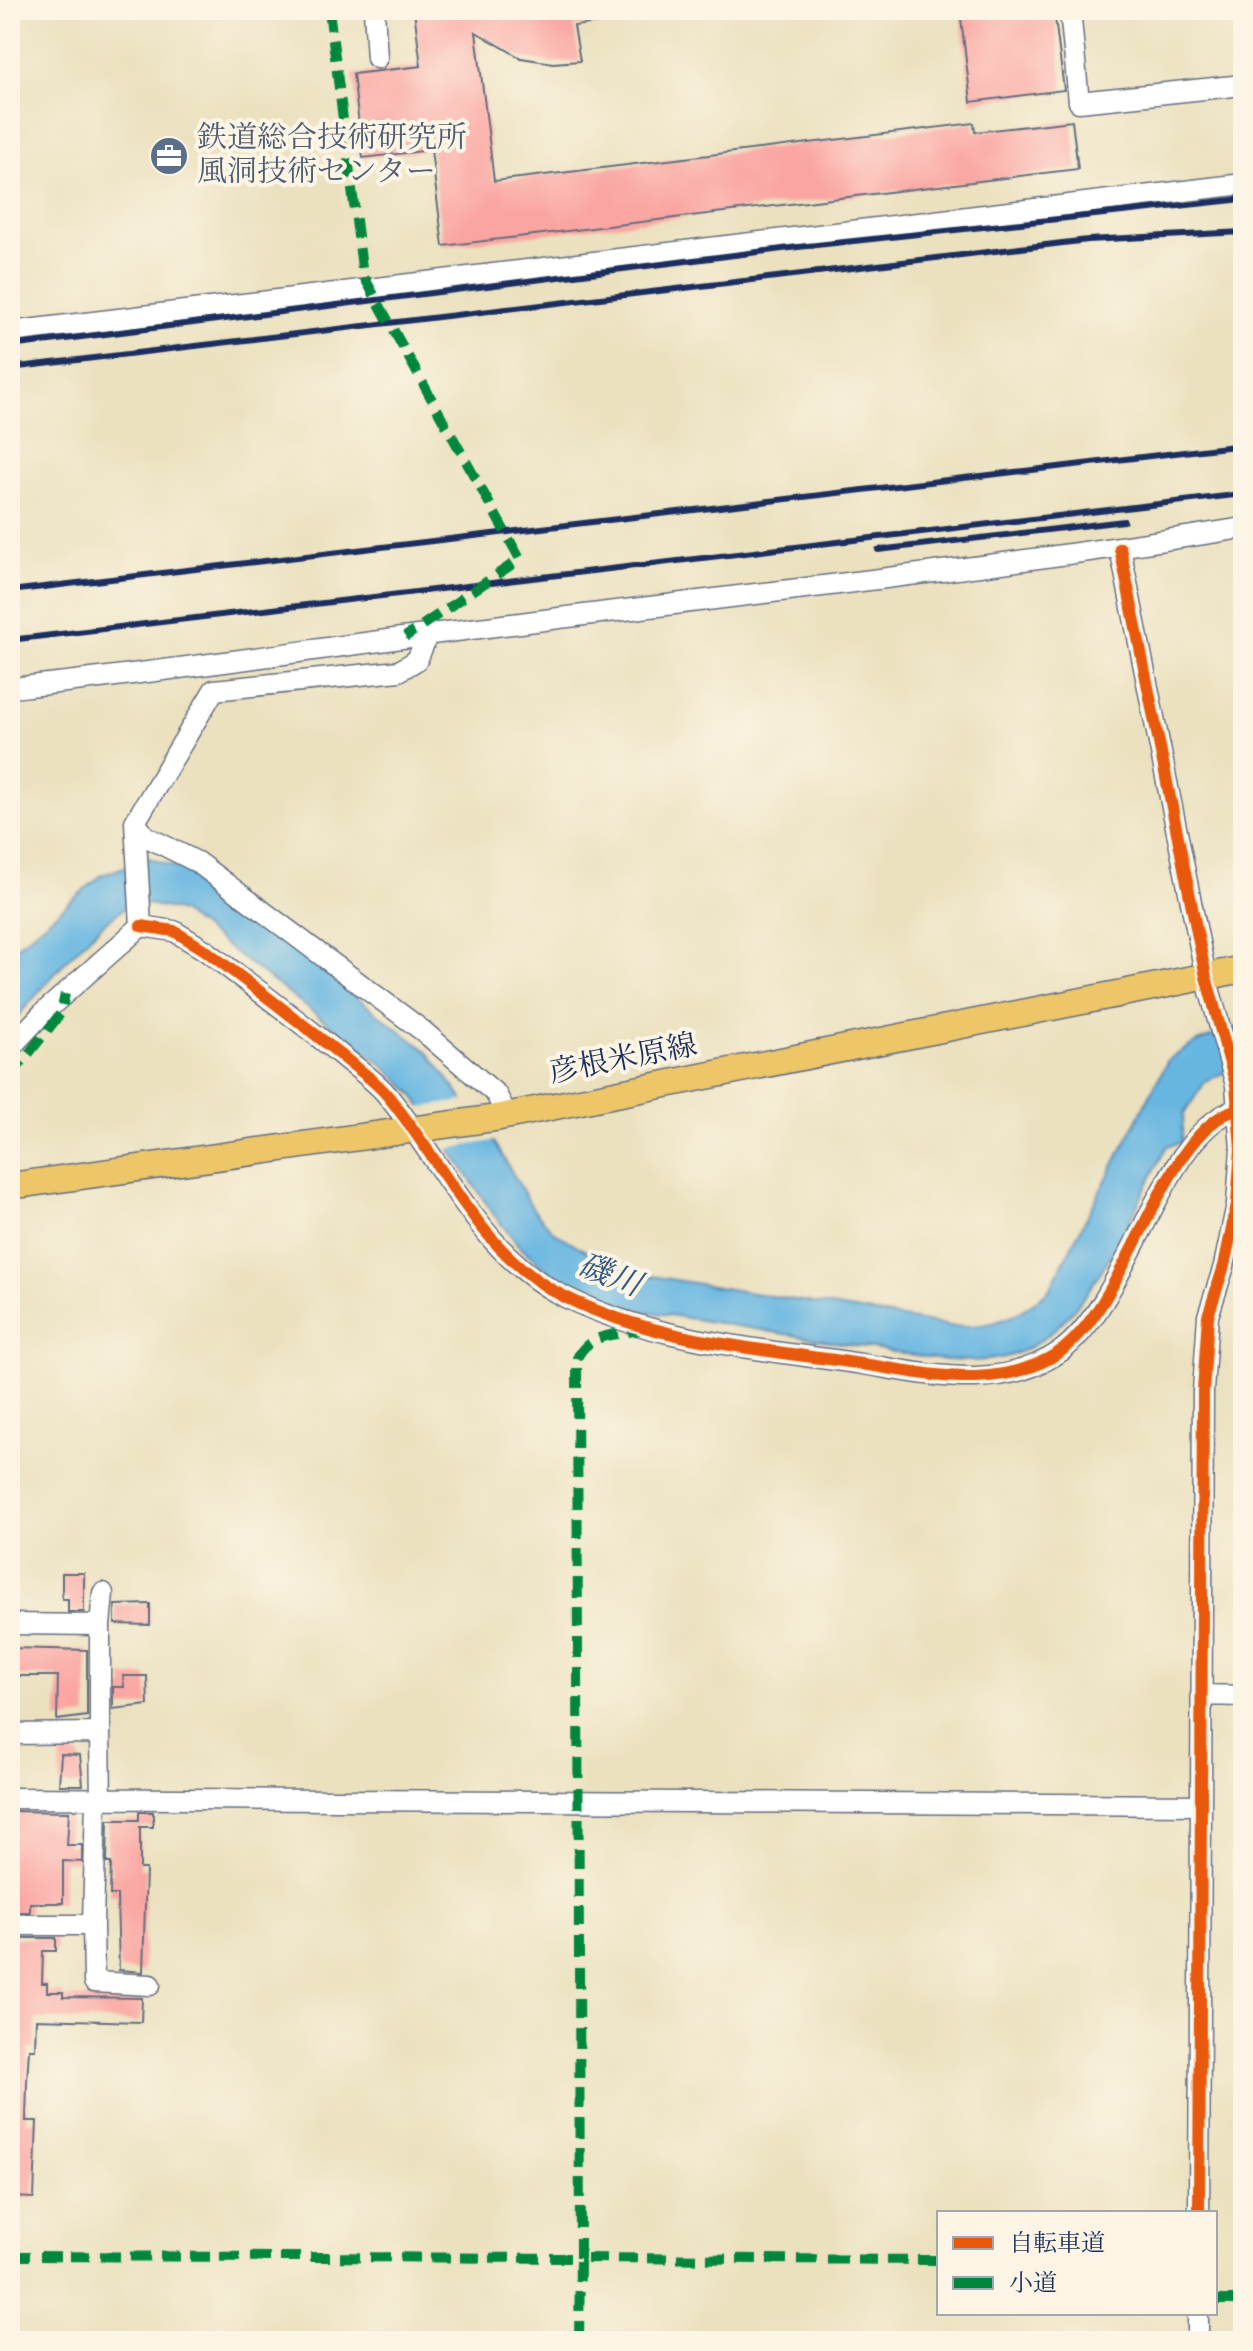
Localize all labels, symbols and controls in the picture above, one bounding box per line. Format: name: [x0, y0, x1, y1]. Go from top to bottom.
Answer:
place label: 鉄道総合技術研究所 風洞技術センター: [197, 121, 467, 188]
office icon: 鉄道総合技術研究所 風洞技術センター: [148, 135, 190, 177]
street label: 彦根米原線: [546, 1028, 699, 1089]
water label: 磯川: [573, 1248, 648, 1304]
legend: [937, 2211, 1217, 2315]
text: 自転車道: [1009, 2230, 1105, 2257]
text: 小道: [1009, 2270, 1057, 2297]

